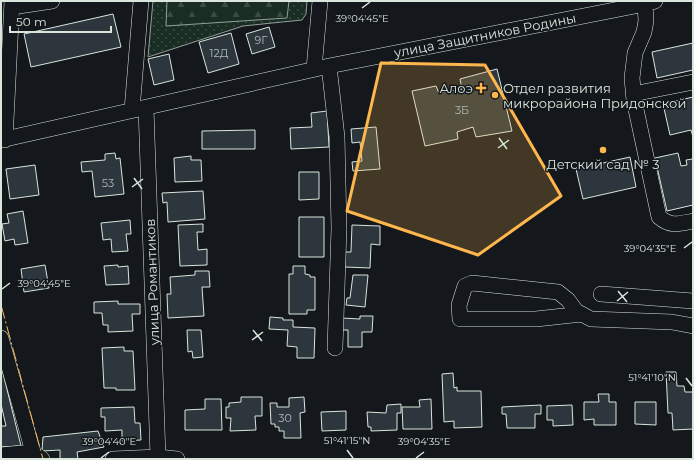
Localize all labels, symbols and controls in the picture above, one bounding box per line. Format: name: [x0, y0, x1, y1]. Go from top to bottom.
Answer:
scale bar: [10, 8, 111, 34]
street label: улица Защитников Родины: [392, 9, 577, 61]
text: 39°04'45"E: [335, 12, 389, 25]
text: 50 m: [16, 14, 47, 29]
house number: 9Г: [255, 33, 268, 47]
house number: 12Д: [210, 46, 229, 60]
place label: Алоэ: [439, 80, 473, 96]
place label: Отдел развития микрорайона Придонской: [503, 80, 686, 111]
marker: Алоэ: [476, 83, 486, 93]
marker: Отдел развития микрорайона Придонской: [490, 90, 500, 100]
house number: 3Б: [455, 103, 469, 117]
marker: Детский сад № 3: [598, 145, 608, 155]
place label: Детский сад № 3: [547, 156, 659, 172]
house number: 53: [102, 176, 114, 190]
street label: улица Романтиков: [142, 218, 162, 347]
text: 39°04'35"E: [624, 242, 677, 255]
text: 39°04'45"E: [17, 277, 71, 290]
text: 51°41'10"N: [628, 371, 676, 384]
house number: 30: [278, 411, 292, 425]
text: 51°41'15"N: [324, 434, 370, 447]
text: 39°04'40"E: [82, 435, 136, 448]
text: 39°04'35"E: [398, 435, 451, 448]

